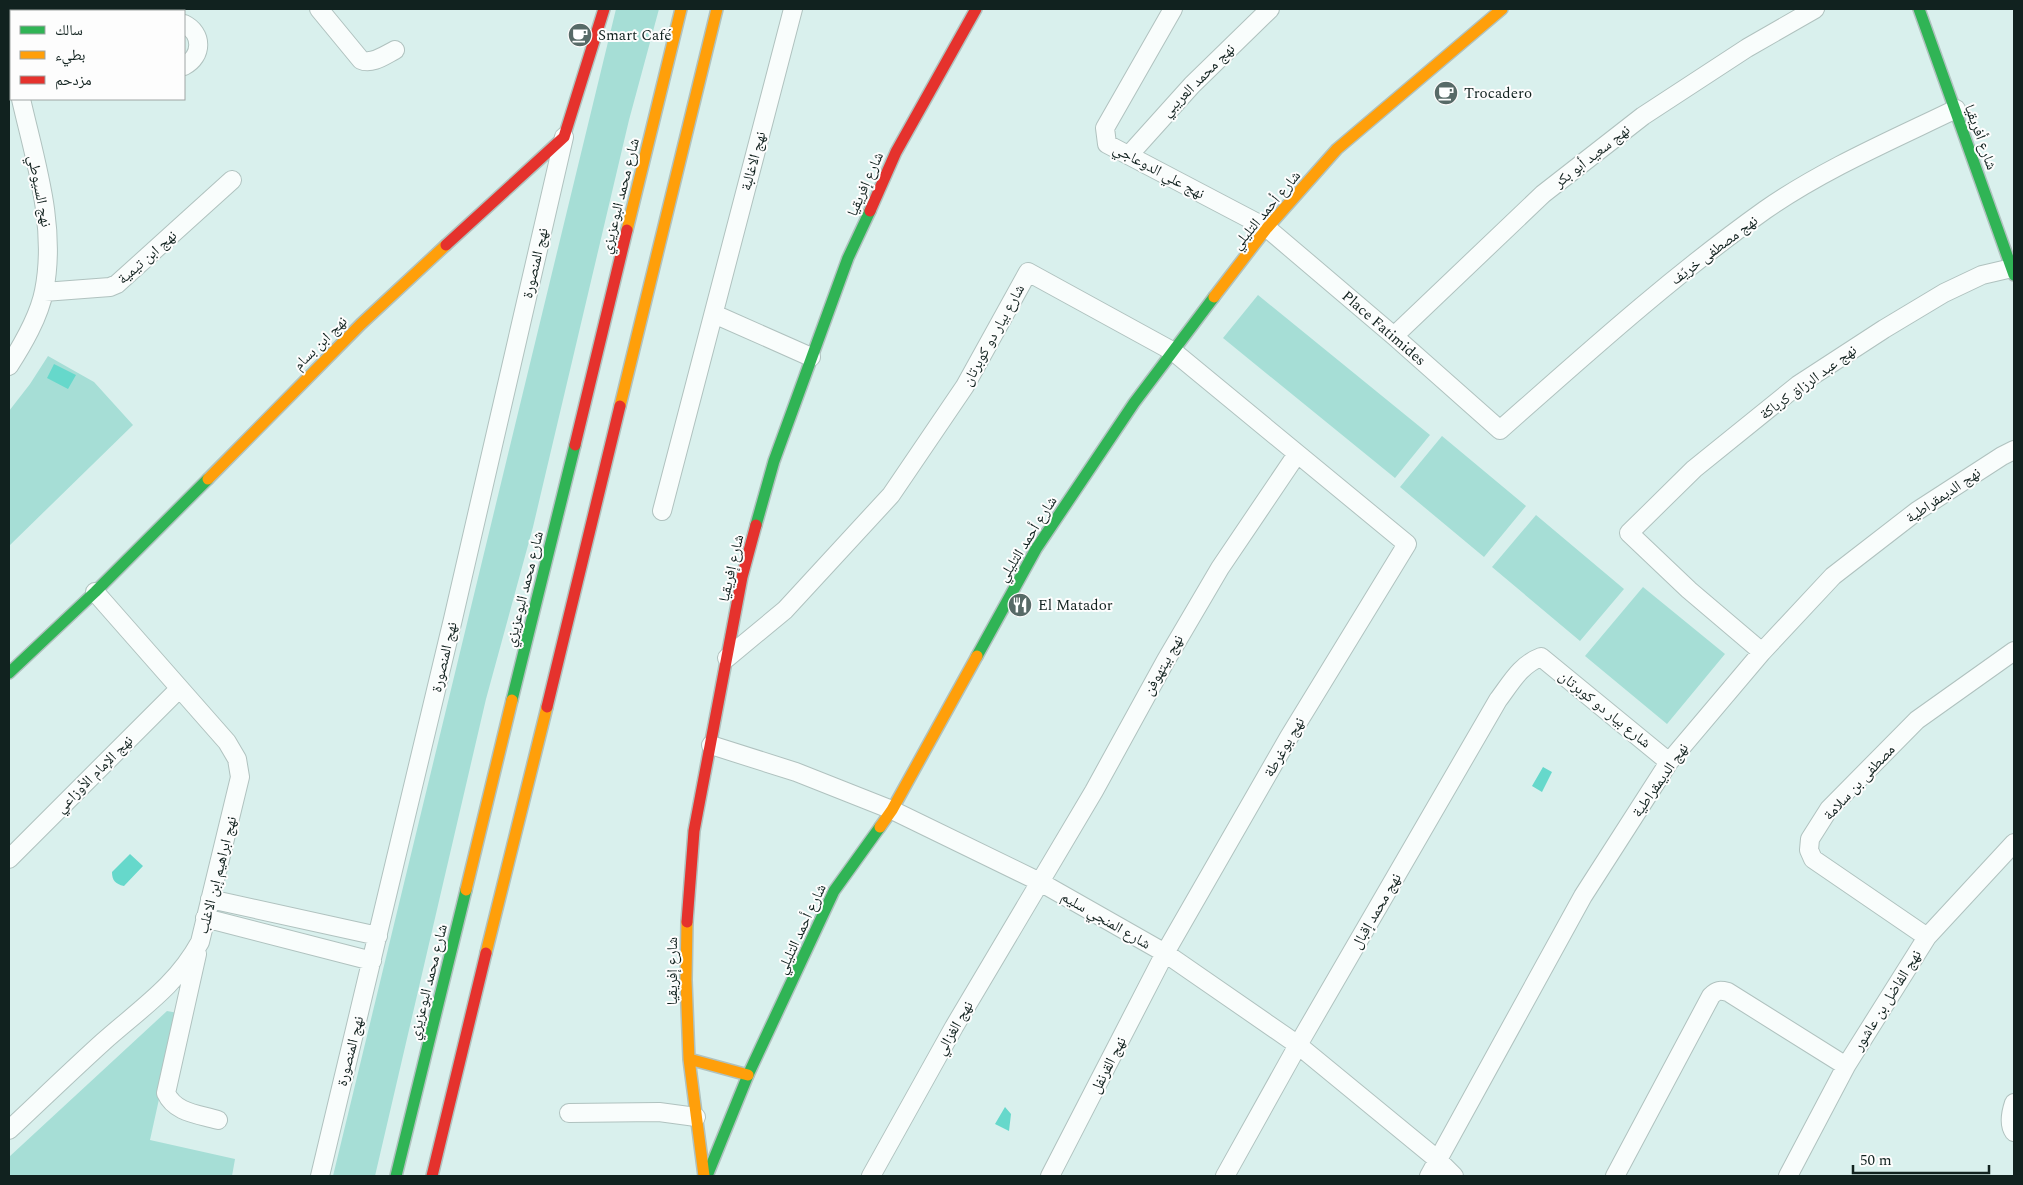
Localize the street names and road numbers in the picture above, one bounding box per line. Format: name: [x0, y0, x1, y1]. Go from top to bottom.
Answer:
street label: نهج محمد العريبي: [1156, 38, 1241, 123]
street label: شارع أفريقيا: [1958, 101, 2003, 173]
street label: نهج سعيد أبو بكر: [1548, 119, 1635, 194]
street label: نهج الاغالبة: [735, 129, 772, 193]
street label: شارع محمد البوعزيزي: [595, 136, 646, 256]
street label: نهج علي الدوعاجي: [1109, 138, 1209, 205]
street label: شارع إفريقيا: [841, 148, 890, 220]
street label: نهج السيوطي: [21, 153, 58, 229]
street label: شارع أحمد التليلي: [1226, 165, 1307, 255]
street label: نهج مصطفى خريّف: [1666, 210, 1763, 291]
street label: نهج ابن تيمية: [112, 225, 182, 290]
street label: نهج المنصورة: [516, 226, 555, 301]
street label: شارع بيار دو كوبرتان: [956, 280, 1031, 390]
street label: Place Fatimides: [1336, 285, 1431, 372]
street label: نهج ابن بسام: [288, 311, 353, 376]
street label: نهج عبد الرزاق كرباكة: [1755, 339, 1862, 426]
street label: نهج الديمقراطية: [1901, 462, 1985, 529]
street label: شارع أحمد التليلي: [992, 492, 1063, 587]
street label: شارع محمد البوعزيزي: [499, 529, 550, 649]
street label: شارع إفريقيا: [713, 532, 750, 604]
street label: نهج المنصورة: [425, 620, 464, 695]
street label: نهج بيتهوفن: [1137, 631, 1190, 700]
street label: شارع بيار دو كوبرتان: [1553, 665, 1656, 754]
street label: نهج يوغرطة: [1258, 713, 1311, 782]
street label: نهج الإمام الأوزاعي: [50, 730, 139, 819]
street label: نهج الديمقراطية: [1626, 738, 1695, 822]
street label: مصطفى بن سلامة: [1818, 739, 1901, 826]
street label: نهج ابراهيم إبن الاغلب: [192, 814, 243, 936]
street label: نهج محمد إقبال: [1345, 869, 1408, 954]
street label: شارع أحمد التليلي: [770, 880, 833, 978]
street label: شارع المنجي سليم: [1056, 885, 1155, 956]
street label: شارع محمد البوعزيزي: [403, 922, 454, 1042]
street label: شارع إفريقيا: [661, 937, 684, 1005]
street label: نهج الفاضل بن عاشور: [1847, 945, 1928, 1056]
street label: نهج الغزالي: [930, 997, 979, 1060]
street label: نهج المنصورة: [331, 1014, 370, 1089]
street label: نهج القرنفل: [1084, 1033, 1133, 1098]

